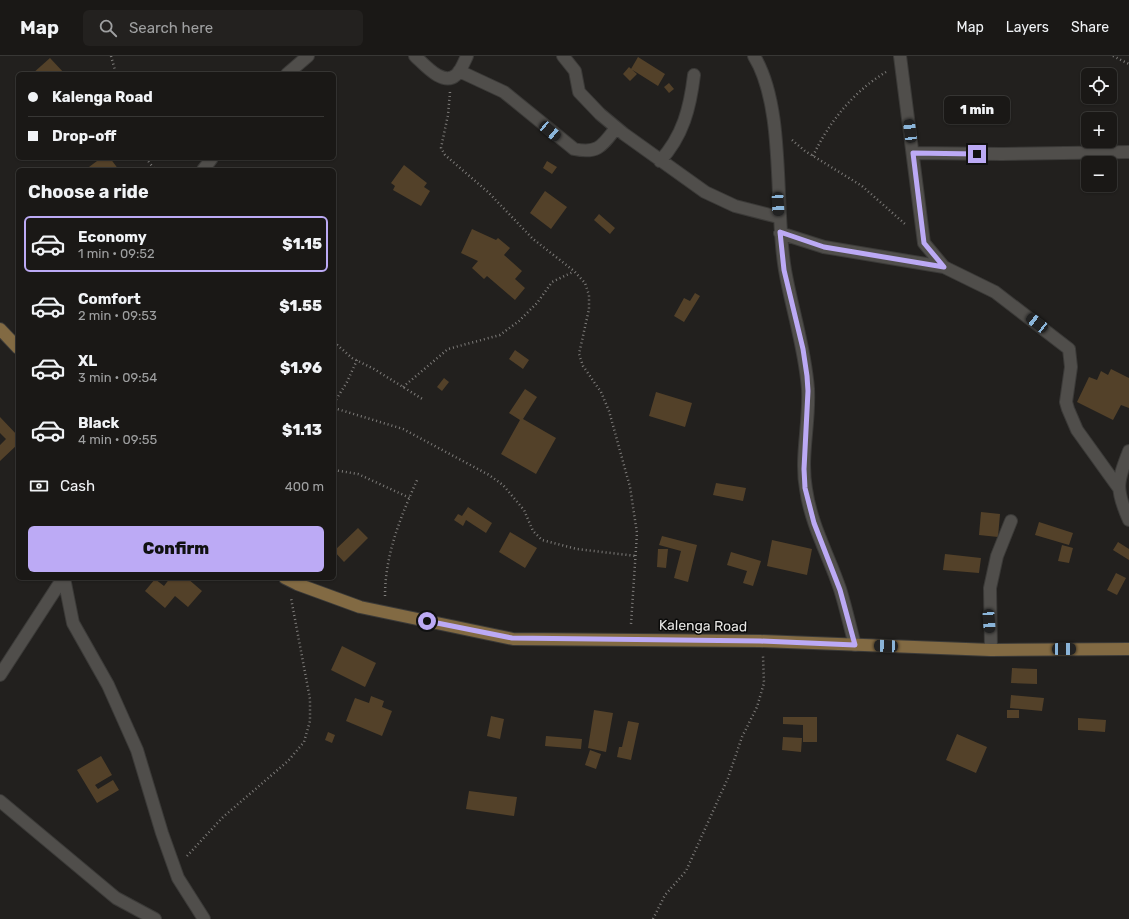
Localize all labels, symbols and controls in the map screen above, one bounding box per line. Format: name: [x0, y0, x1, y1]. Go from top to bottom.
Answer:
search box: [83, 10, 363, 46]
text: Map: [20, 16, 59, 39]
icon: search: [97, 17, 119, 39]
text: Search here: [129, 19, 213, 37]
text: Map: [957, 19, 984, 36]
text: Layers: [1006, 19, 1049, 36]
text: Share: [1071, 19, 1109, 36]
map controls: [1081, 68, 1117, 192]
button: locate: [1081, 68, 1117, 104]
text: Kalenga Road: [52, 88, 153, 106]
callout: 1 min: [944, 96, 1010, 124]
text: 1 min: [960, 102, 994, 117]
button: +: [1081, 112, 1117, 148]
car: [903, 118, 917, 144]
car: [537, 119, 563, 143]
text: Drop-off: [52, 127, 116, 145]
route end: [968, 145, 986, 163]
button: −: [1081, 156, 1117, 192]
text: Choose a ride: [28, 181, 149, 203]
car: [771, 192, 785, 216]
icon: car: [30, 226, 66, 262]
text: Economy: [78, 228, 147, 246]
text: $1.15: [282, 235, 322, 253]
text: 1 min · 09:52: [78, 246, 155, 261]
icon: car: [30, 288, 66, 324]
text: Comfort: [78, 290, 141, 308]
text: $1.55: [279, 297, 322, 315]
text: 2 min · 09:53: [78, 308, 157, 323]
car: [1024, 311, 1050, 335]
icon: car: [30, 350, 66, 386]
text: XL: [78, 352, 97, 370]
text: $1.96: [280, 359, 322, 377]
text: 3 min · 09:54: [78, 370, 157, 385]
icon: car: [30, 412, 66, 448]
text: Black: [78, 414, 119, 432]
text: $1.13: [282, 421, 322, 439]
text: 4 min · 09:55: [78, 432, 157, 447]
icon: cash: [28, 475, 50, 497]
text: Cash: [60, 477, 95, 495]
text: 400 m: [285, 479, 324, 494]
button: Confirm: [28, 526, 324, 572]
car: [982, 609, 996, 633]
route start: [418, 612, 436, 630]
street label: Kalenga Road: [659, 617, 747, 635]
car: [874, 640, 898, 652]
car: [1052, 643, 1076, 655]

